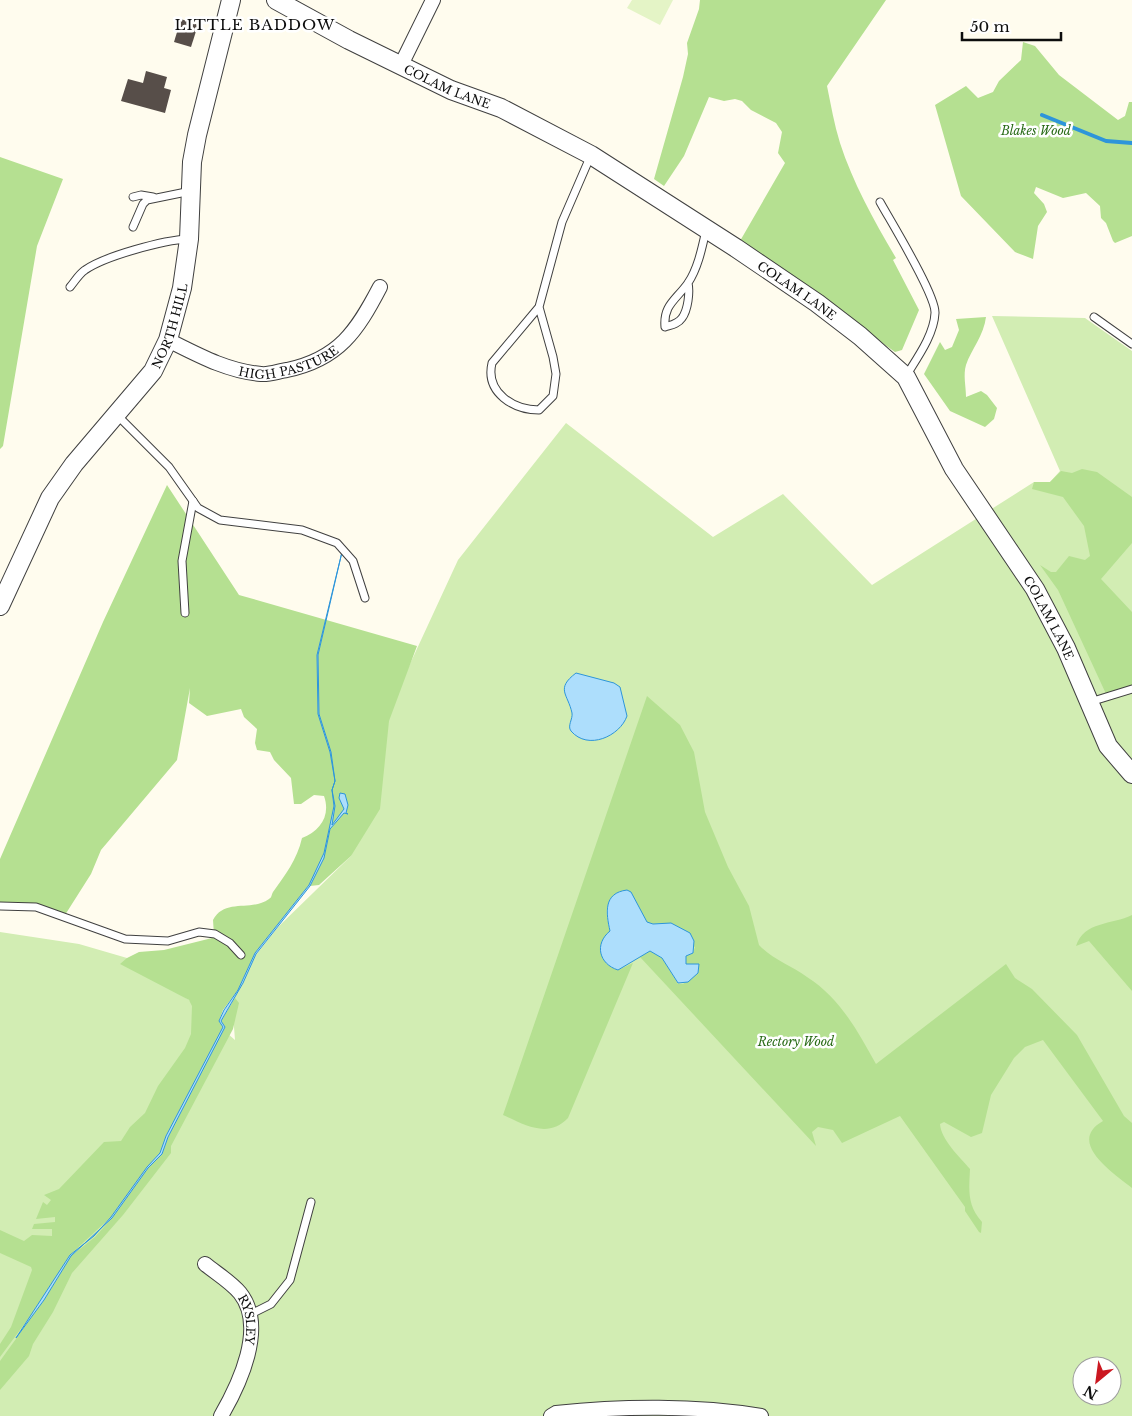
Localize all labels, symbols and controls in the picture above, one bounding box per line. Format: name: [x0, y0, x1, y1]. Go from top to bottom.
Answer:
scale bar: [962, 10, 1061, 42]
district label: LITTLE BADDOW: [175, 15, 335, 34]
text: 50 m: [970, 17, 1010, 36]
street label: COLAM LANE: [402, 61, 493, 111]
park label: Blakes Wood: [1000, 123, 1072, 138]
street label: COLAM LANE: [755, 257, 840, 323]
street label: NORTH HILL: [148, 282, 190, 371]
street label: HIGH PASTURE: [237, 342, 341, 382]
street label: COLAM LANE: [1021, 573, 1078, 662]
park label: Rectory Wood: [757, 1034, 835, 1049]
street label: RYSLEY: [235, 1291, 259, 1346]
north arrow: [1072, 1356, 1122, 1406]
text: N: [1081, 1381, 1101, 1403]

